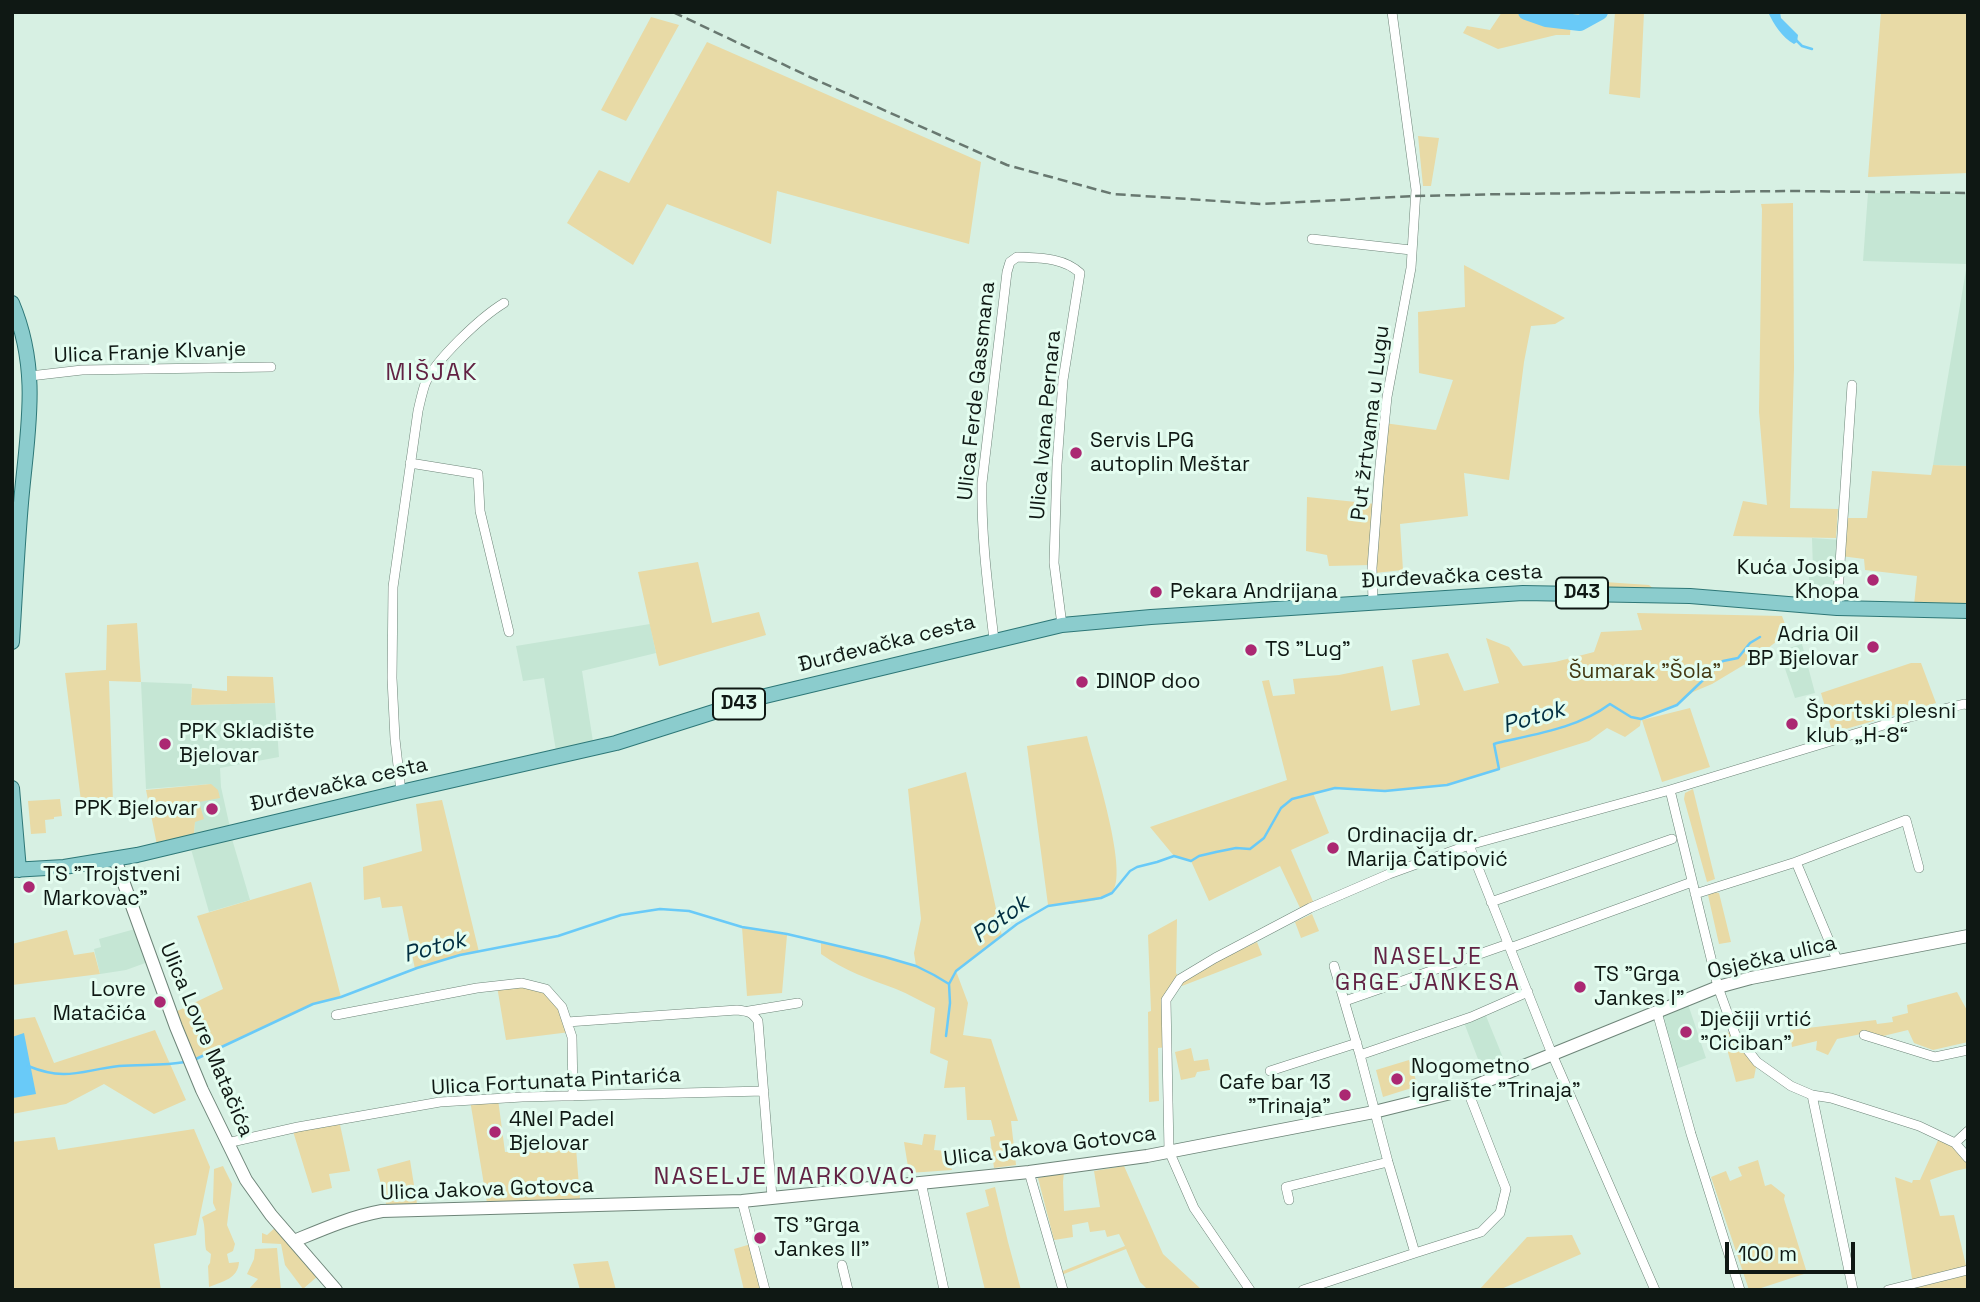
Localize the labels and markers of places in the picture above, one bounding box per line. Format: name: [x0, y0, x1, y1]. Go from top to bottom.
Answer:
place label: Servis LPG autoplin Meštar: [1090, 428, 1250, 478]
marker: Servis LPG autoplin Meštar: [1068, 445, 1084, 461]
place label: Kuća Josipa Khopa: [1737, 555, 1859, 605]
marker: Kuća Josipa Khopa: [1865, 572, 1881, 588]
place label: Pekara Andrijana: [1170, 579, 1338, 605]
marker: Pekara Andrijana: [1148, 584, 1164, 600]
place label: Adria Oil BP Bjelovar: [1747, 622, 1859, 672]
place label: TS "Lug": [1265, 637, 1351, 663]
marker: Adria Oil BP Bjelovar: [1865, 639, 1881, 655]
marker: TS "Lug": [1243, 642, 1259, 658]
place label: DINOP doo: [1096, 669, 1201, 695]
marker: DINOP doo: [1074, 674, 1090, 690]
place label: Športski plesni klub „H-8“: [1806, 699, 1956, 749]
marker: Športski plesni klub „H-8“: [1784, 716, 1800, 732]
place label: PPK Skladište Bjelovar: [179, 719, 315, 769]
marker: PPK Skladište Bjelovar: [157, 736, 173, 752]
place label: PPK Bjelovar: [74, 796, 198, 822]
marker: PPK Bjelovar: [204, 801, 220, 817]
place label: Ordinacija dr. Marija Čatipović: [1347, 823, 1508, 873]
marker: Ordinacija dr. Marija Čatipović: [1325, 840, 1341, 856]
place label: TS "Trojstveni Markovac": [43, 862, 180, 912]
marker: TS "Trojstveni Markovac": [21, 879, 37, 895]
place label: TS "Grga Jankes I": [1594, 962, 1685, 1012]
place label: Lovre Matačića: [53, 977, 146, 1027]
marker: TS "Grga Jankes I": [1572, 979, 1588, 995]
marker: Lovre Matačića: [152, 994, 168, 1010]
place label: Dječiji vrtić "Ciciban": [1700, 1007, 1812, 1057]
marker: Dječiji vrtić "Ciciban": [1678, 1024, 1694, 1040]
place label: Nogometno igralište "Trinaja": [1411, 1054, 1581, 1104]
place label: Cafe bar 13 "Trinaja": [1219, 1070, 1331, 1120]
marker: Nogometno igralište "Trinaja": [1389, 1071, 1405, 1087]
marker: Cafe bar 13 "Trinaja": [1337, 1087, 1353, 1103]
place label: 4Nel Padel Bjelovar: [509, 1107, 614, 1157]
marker: 4Nel Padel Bjelovar: [487, 1124, 503, 1140]
place label: TS "Grga Jankes II": [774, 1213, 870, 1263]
marker: TS "Grga Jankes II": [752, 1230, 768, 1246]

